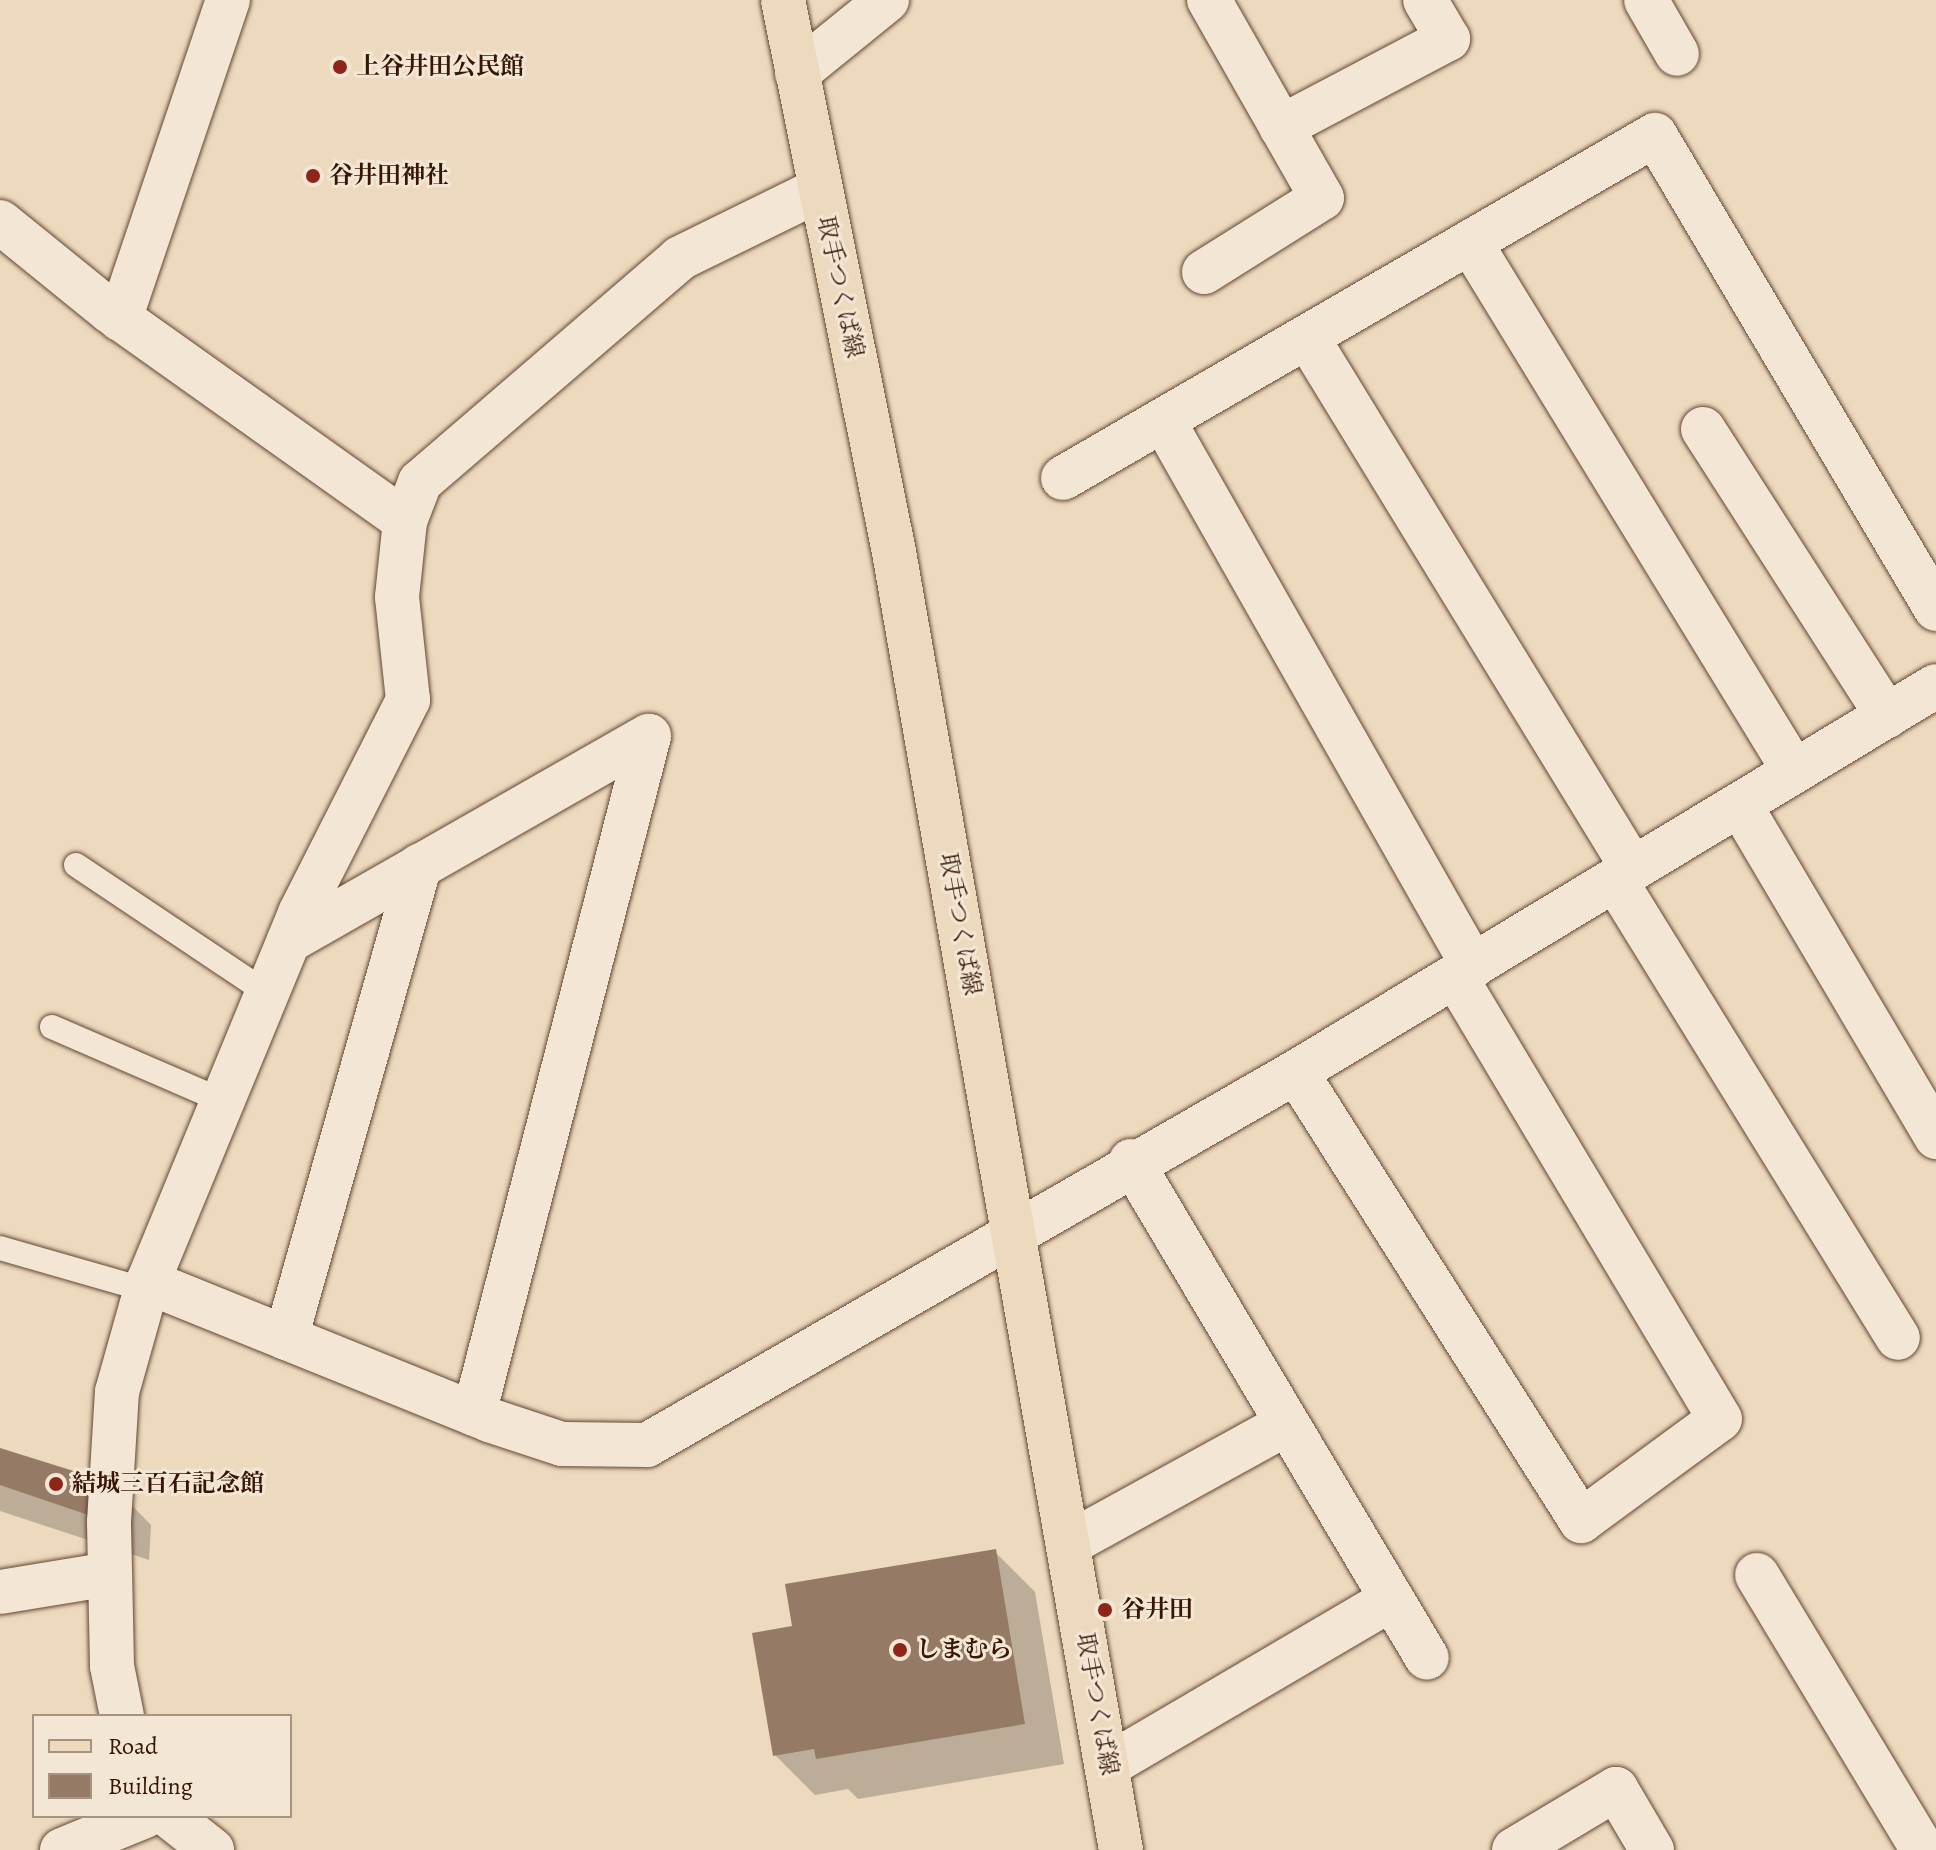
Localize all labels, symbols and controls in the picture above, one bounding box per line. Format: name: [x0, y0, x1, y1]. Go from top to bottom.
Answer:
place label: 上谷井田公民館: [356, 53, 524, 81]
marker: 上谷井田公民館: [331, 58, 349, 76]
place label: 谷井田神社: [329, 162, 449, 190]
marker: 谷井田神社: [304, 167, 322, 185]
street label: 取手つくば線: [811, 214, 869, 360]
street label: 取手つくば線: [933, 851, 987, 997]
place label: 結城三百石記念館: [72, 1470, 264, 1498]
marker: 結城三百石記念館: [47, 1475, 65, 1493]
place label: 谷井田: [1121, 1596, 1193, 1624]
marker: 谷井田: [1096, 1601, 1114, 1619]
street label: 取手つくば線: [1070, 1631, 1124, 1777]
place label: しまむら: [916, 1636, 1012, 1664]
marker: しまむら: [891, 1641, 909, 1659]
legend: [32, 1714, 292, 1818]
text: Road: [108, 1730, 158, 1762]
text: Building: [108, 1770, 193, 1802]

